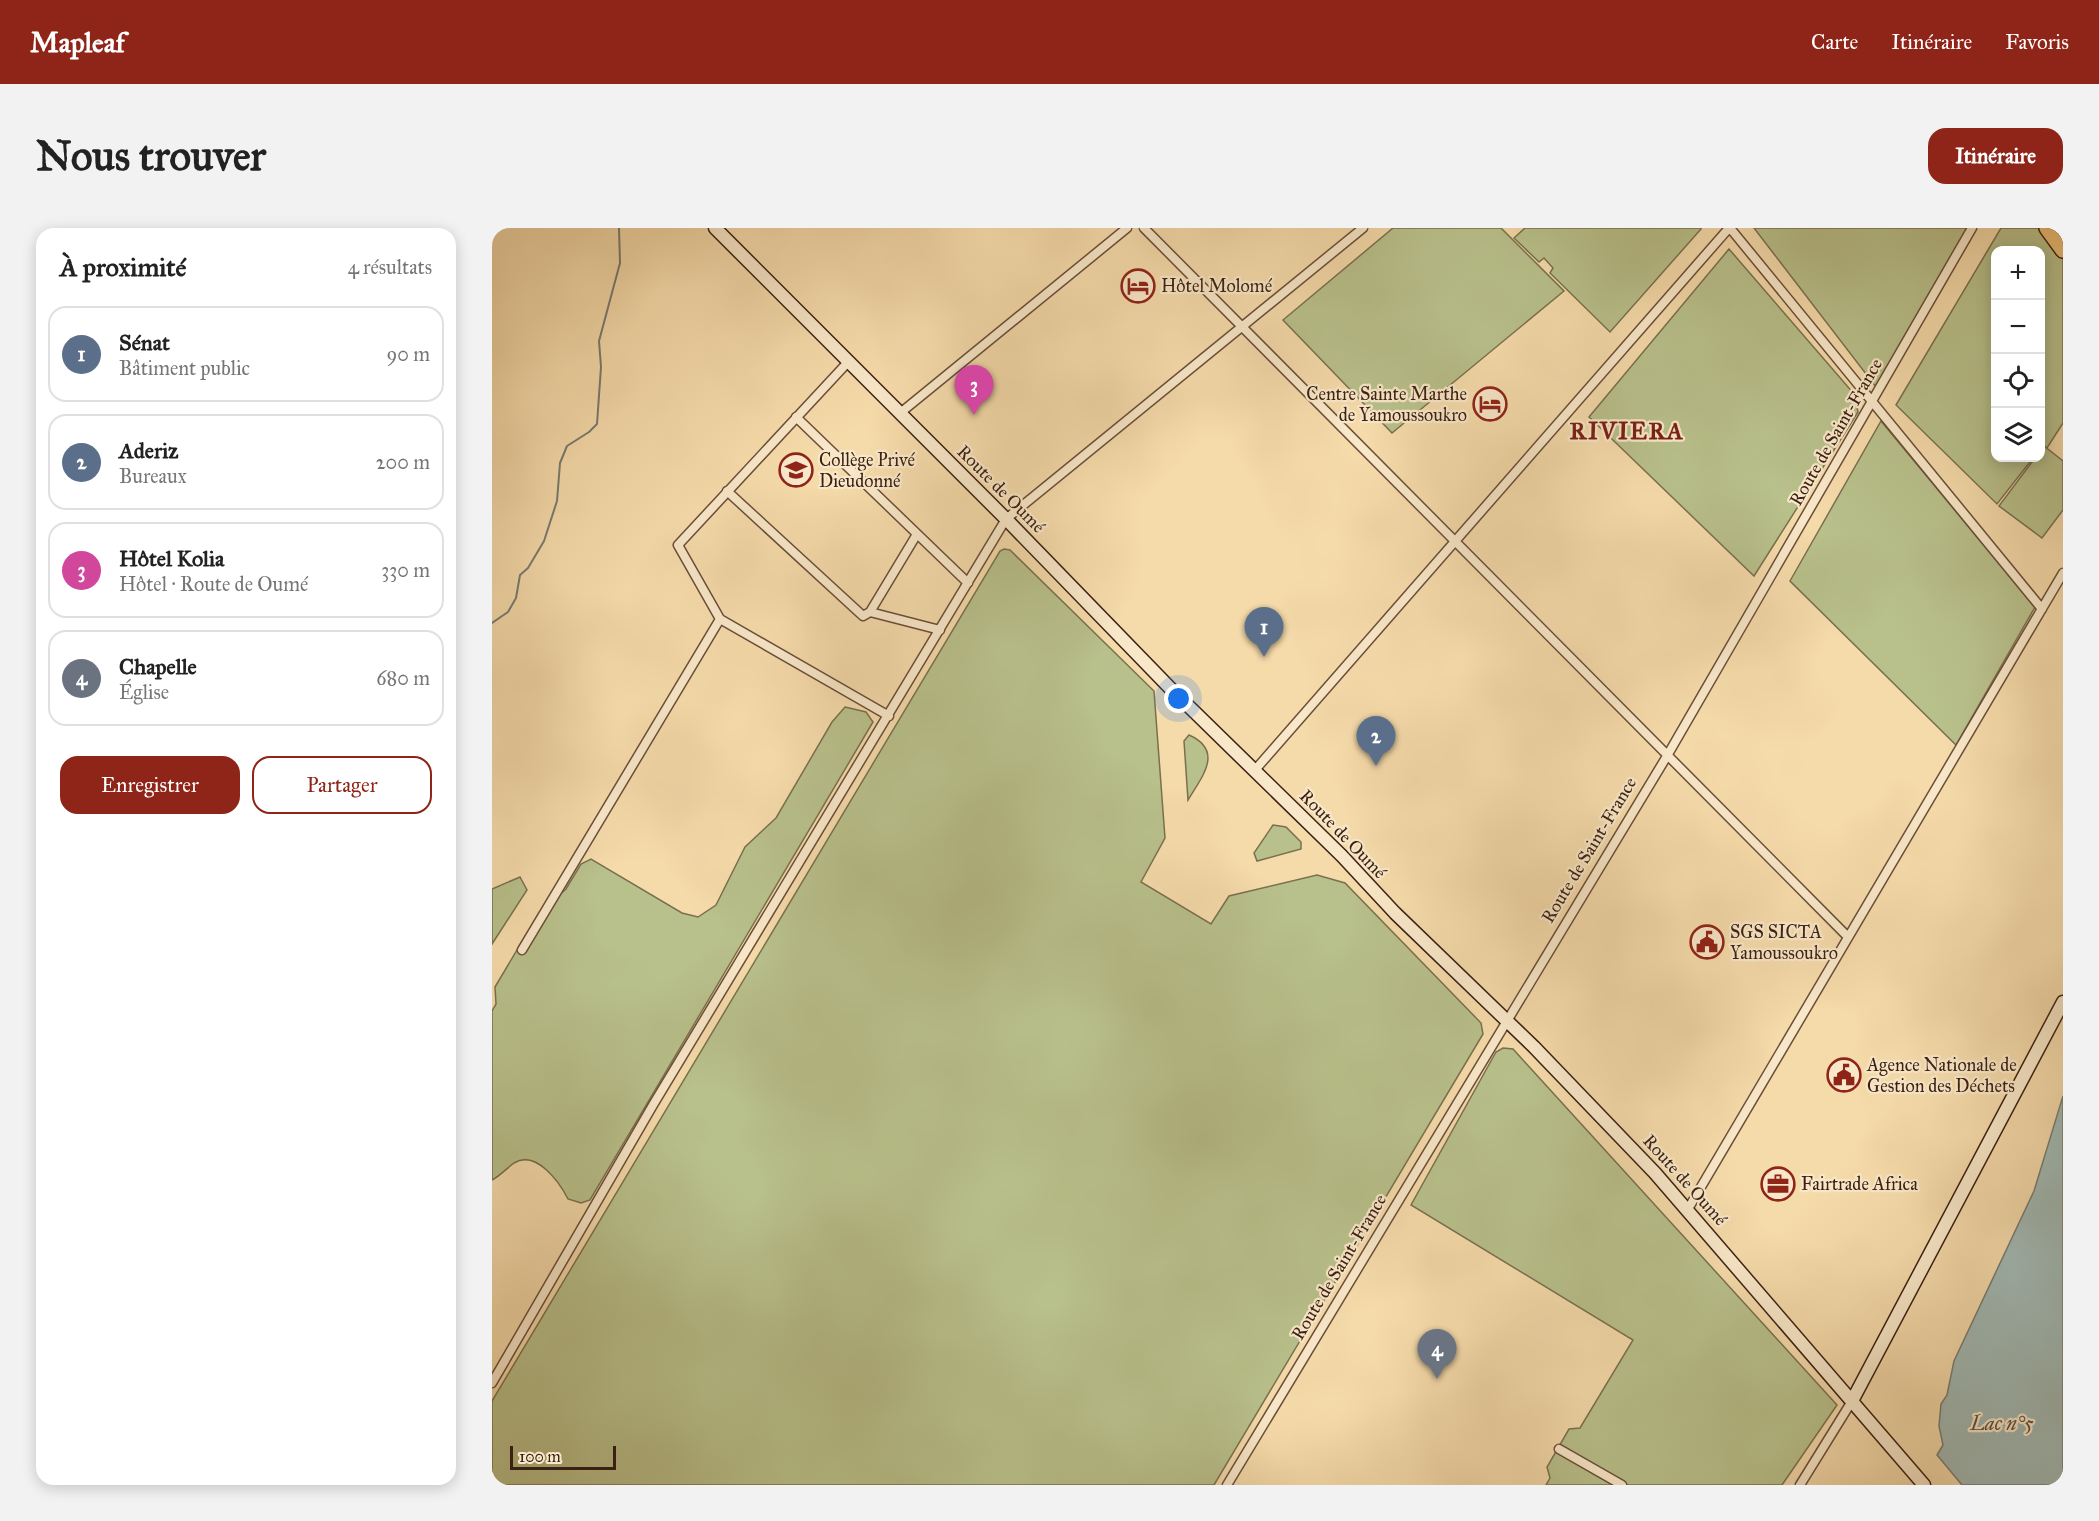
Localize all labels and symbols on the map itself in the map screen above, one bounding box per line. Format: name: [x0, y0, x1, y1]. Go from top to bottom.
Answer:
hotel icon: Hôtel Molomé: [1120, 268, 1156, 304]
place label: Hôtel Molomé: [1161, 275, 1273, 297]
street label: Route de Saint-France: [1785, 354, 1887, 510]
pin: 3: [954, 366, 994, 415]
place label: Centre Sainte Marthe de Yamoussoukro: [1306, 383, 1467, 426]
hotel icon: Centre Sainte Marthe de Yamoussoukro: [1472, 386, 1508, 422]
district label: RIVIERA: [1570, 416, 1684, 446]
street label: Route de Oumé: [952, 440, 1050, 538]
place label: Collège Privé Dieudonné: [819, 449, 915, 492]
school or university icon: Collège Privé Dieudonné: [778, 452, 814, 488]
pin: 1: [1244, 608, 1284, 657]
your location: [1164, 684, 1193, 713]
pin: 2: [1356, 716, 1396, 766]
street label: Route de Saint-France: [1537, 773, 1641, 927]
street label: Route de Oumé: [1295, 785, 1391, 883]
place label: SGS SICTA Yamoussoukro: [1730, 921, 1838, 964]
public building icon: SGS SICTA Yamoussoukro: [1689, 924, 1725, 960]
place label: Agence Nationale de Gestion des Déchets: [1866, 1054, 2017, 1097]
public building icon: Agence Nationale de Gestion des Déchets: [1826, 1057, 1862, 1093]
street label: Route de Oumé: [1638, 1130, 1732, 1231]
office icon: Fairtrade Africa: [1760, 1166, 1796, 1202]
place label: Fairtrade Africa: [1801, 1173, 1918, 1195]
street label: Route de Saint-France: [1287, 1190, 1391, 1344]
pin: 4: [1418, 1330, 1456, 1379]
water label: Lac n°5: [1969, 1411, 2034, 1435]
scale bar: [510, 1443, 616, 1470]

